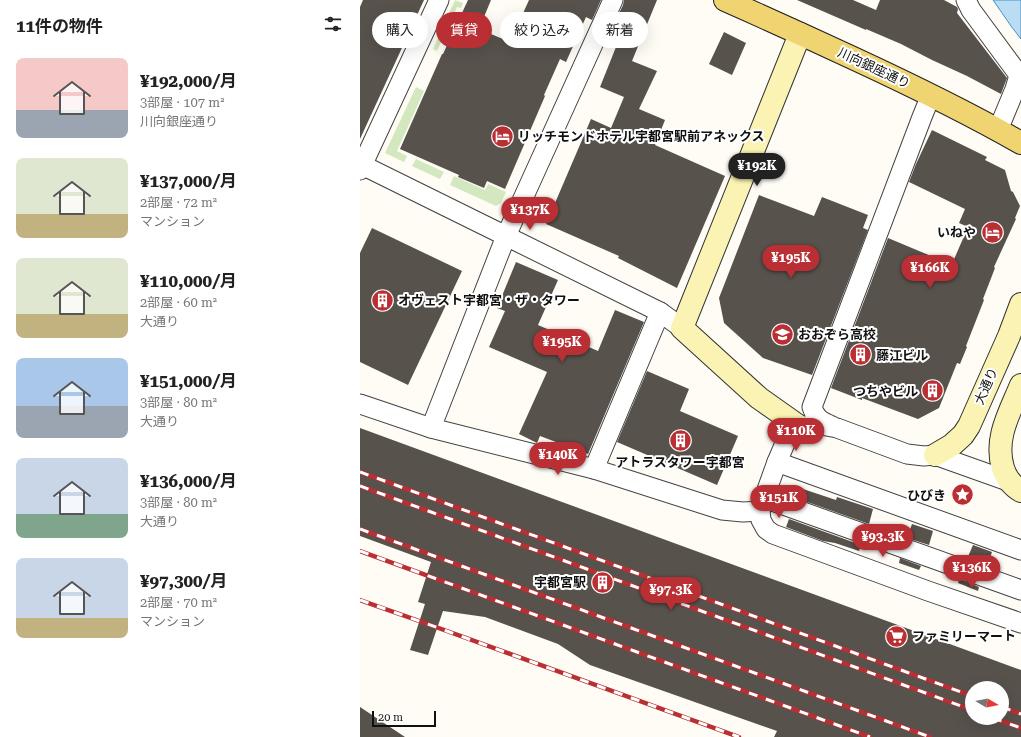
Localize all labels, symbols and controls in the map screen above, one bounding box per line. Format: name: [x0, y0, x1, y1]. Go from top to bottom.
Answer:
chip: 購入: [372, 12, 428, 48]
chip: 賃貸: [436, 12, 492, 48]
chip: 絞り込み: [500, 12, 584, 48]
chip: 新着: [592, 12, 648, 48]
icon: filters: [322, 13, 344, 35]
text: 11件の物件: [16, 16, 103, 36]
street label: 川向銀座通り: [835, 45, 913, 91]
text: ¥192,000/月: [140, 71, 237, 91]
icon: home: [48, 74, 96, 122]
text: 3部屋 · 107 m²: [140, 95, 224, 110]
text: 川向銀座通り: [140, 114, 218, 129]
hotel icon: リッチモンドホテル宇都宮駅前アネックス: [489, 123, 515, 149]
place label: リッチモンドホテル宇都宮駅前アネックス: [518, 129, 765, 144]
pin: ¥192K: [729, 153, 785, 187]
text: ¥192K: [737, 158, 777, 173]
text: ¥137,000/月: [140, 171, 237, 191]
icon: home: [48, 174, 96, 222]
text: 2部屋 · 72 m²: [140, 195, 217, 210]
pin: ¥137K: [502, 197, 558, 231]
text: ¥137K: [510, 202, 550, 217]
text: マンション: [140, 214, 205, 229]
hotel icon: いねや: [979, 219, 1005, 245]
place label: いねや: [937, 225, 976, 240]
pin: ¥195K: [763, 245, 819, 279]
text: ¥195K: [771, 250, 811, 265]
pin: ¥166K: [902, 255, 958, 289]
text: ¥166K: [910, 260, 950, 275]
text: ¥110,000/月: [140, 271, 237, 291]
icon: home: [48, 274, 96, 322]
building icon: オヴェスト宇都宮・ザ・タワー: [369, 287, 395, 313]
place label: オヴェスト宇都宮・ザ・タワー: [398, 293, 580, 308]
text: 2部屋 · 60 m²: [140, 295, 217, 310]
text: 大通り: [140, 314, 179, 329]
school or university icon: おおぞら高校: [769, 321, 795, 347]
place label: おおぞら高校: [798, 327, 876, 342]
pin: ¥195K: [534, 329, 590, 363]
text: ¥195K: [542, 334, 582, 349]
building icon: 藤江ビル: [847, 342, 873, 368]
place label: 藤江ビル: [876, 348, 928, 363]
street label: 大通り: [971, 365, 1001, 407]
text: ¥151,000/月: [140, 371, 237, 391]
icon: home: [48, 374, 96, 422]
building icon: つちやビル: [920, 378, 946, 404]
place label: つちやビル: [853, 384, 918, 399]
text: 3部屋 · 80 m²: [140, 395, 217, 410]
text: 大通り: [140, 414, 179, 429]
pin: ¥110K: [768, 418, 824, 452]
text: ¥110K: [776, 423, 816, 438]
building icon: アトラスタワー宇都宮: [667, 427, 693, 453]
pin: ¥140K: [530, 442, 586, 476]
text: ¥140K: [538, 447, 578, 462]
place label: アトラスタワー宇都宮: [615, 455, 745, 470]
text: ¥136,000/月: [140, 471, 237, 491]
icon: home: [48, 474, 96, 522]
place icon: ひびき: [949, 482, 975, 508]
pin: ¥151K: [751, 485, 807, 519]
place label: ひびき: [907, 488, 946, 503]
text: ¥151K: [759, 490, 799, 505]
text: 3部屋 · 80 m²: [140, 495, 217, 510]
text: 大通り: [140, 514, 179, 529]
pin: ¥93.3K: [850, 524, 916, 558]
text: ¥93.3K: [861, 529, 905, 544]
pin: ¥136K: [944, 555, 1000, 589]
text: ¥136K: [952, 560, 992, 575]
building icon: 宇都宮駅: [589, 569, 615, 595]
text: ¥97,300/月: [140, 571, 228, 591]
icon: home: [48, 574, 96, 622]
place label: 宇都宮駅: [534, 575, 586, 590]
pin: ¥97.3K: [638, 577, 704, 611]
text: ¥97.3K: [649, 582, 693, 597]
text: 2部屋 · 70 m²: [140, 595, 217, 610]
text: マンション: [140, 614, 205, 629]
supermarket icon: ファミリーマート: [883, 623, 909, 649]
place label: ファミリーマート: [912, 629, 1016, 644]
north arrow: [965, 681, 1009, 725]
map controls: [965, 681, 1009, 725]
scale bar: [372, 709, 436, 728]
text: 20 m: [378, 711, 403, 724]

